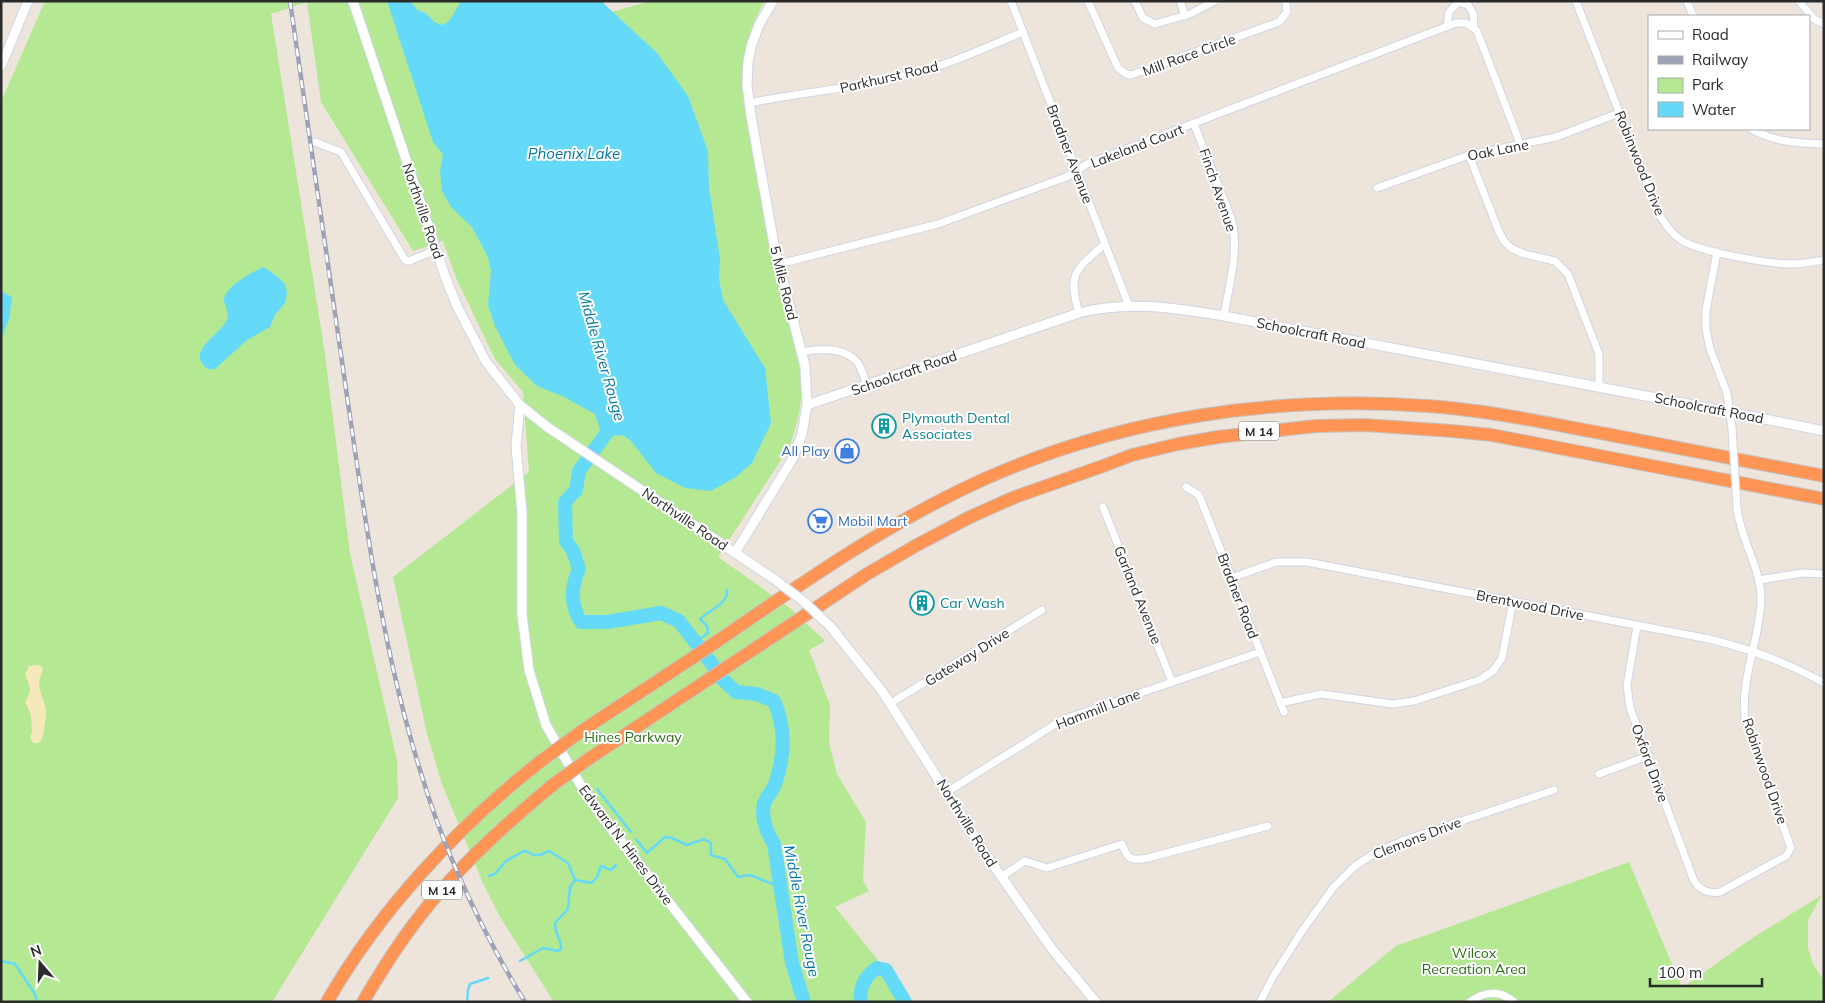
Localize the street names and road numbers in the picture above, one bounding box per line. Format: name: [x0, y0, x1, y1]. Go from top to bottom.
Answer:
street label: Mill Race Circle: [1140, 30, 1238, 80]
street label: Parkhurst Road: [838, 57, 940, 97]
street label: Bradner Avenue: [1043, 102, 1097, 206]
street label: Robinwood Drive: [1611, 108, 1669, 218]
street label: Lakeland Court: [1088, 120, 1186, 172]
street label: Oak Lane: [1466, 135, 1530, 165]
street label: Finch Avenue: [1195, 146, 1241, 234]
street label: Northville Road: [398, 161, 448, 261]
street label: 5 Mile Road: [766, 244, 802, 322]
street label: Schoolcraft Road: [1255, 314, 1367, 352]
street label: Schoolcraft Road: [849, 346, 959, 400]
street label: Schoolcraft Road: [1653, 389, 1765, 427]
road number: M 14: [1239, 422, 1279, 441]
street label: Northville Road: [639, 484, 731, 554]
street label: Garland Avenue: [1110, 543, 1166, 647]
street label: Bradner Road: [1213, 551, 1263, 641]
street label: Brentwood Drive: [1475, 586, 1585, 624]
street label: Gateway Drive: [921, 624, 1013, 690]
street label: Hammill Lane: [1053, 685, 1143, 733]
street label: Robinwood Drive: [1738, 715, 1792, 827]
street label: Oxford Drive: [1628, 722, 1672, 804]
street label: Northville Road: [933, 776, 1001, 870]
street label: Edward N. Hines Drive: [575, 781, 677, 909]
street label: Clemons Drive: [1370, 813, 1464, 863]
road number: M 14: [422, 880, 462, 900]

